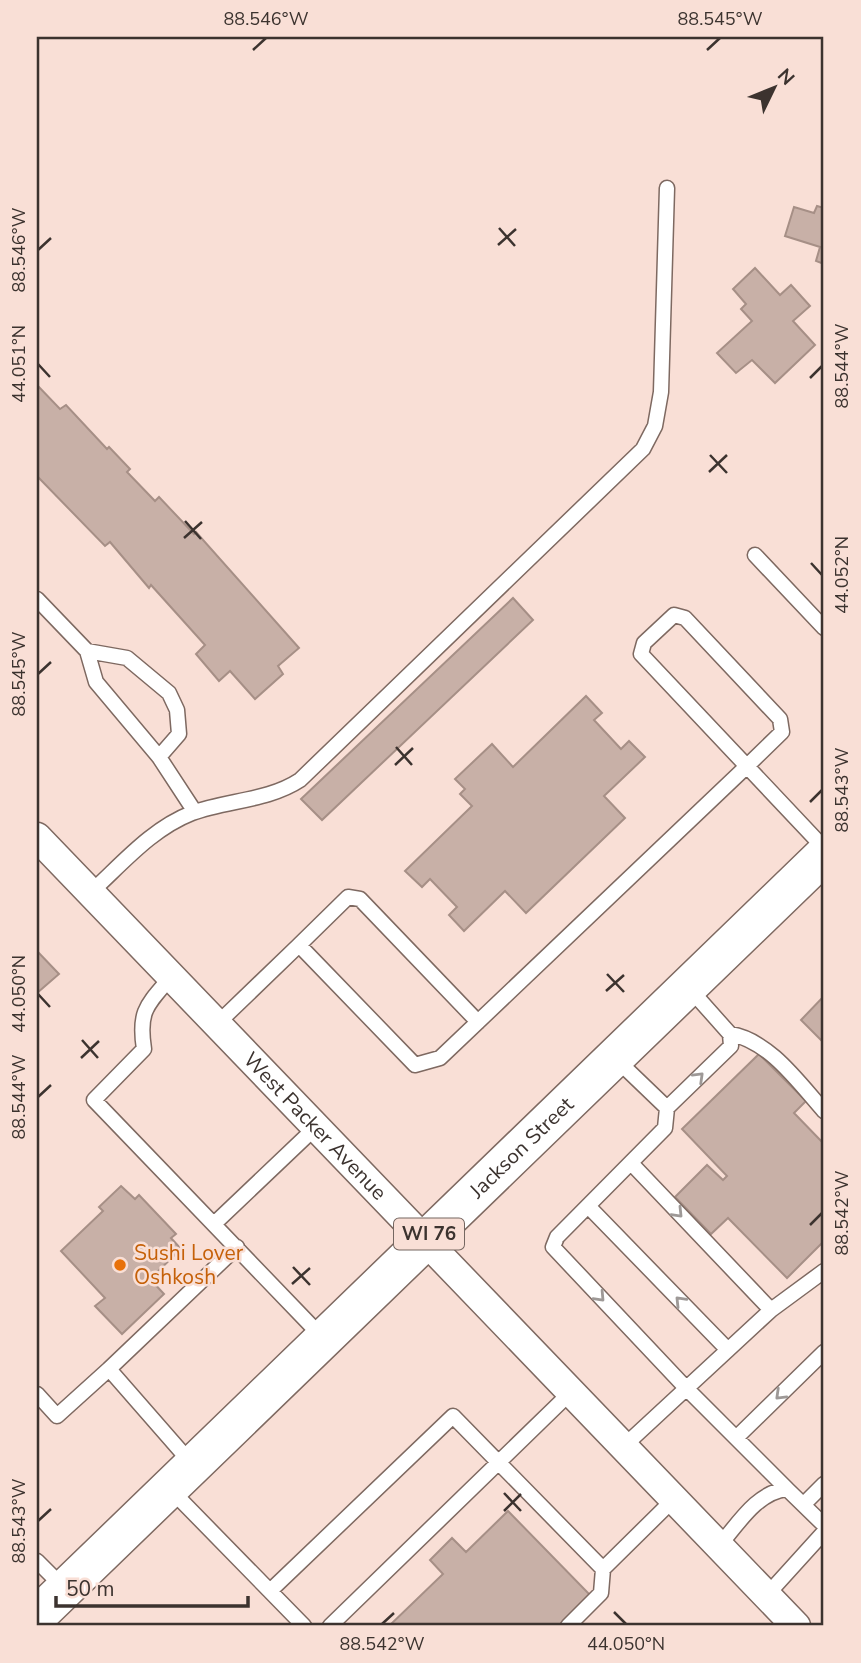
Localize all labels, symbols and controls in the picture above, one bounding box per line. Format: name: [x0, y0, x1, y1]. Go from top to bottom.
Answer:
text: 88.546°W: [224, 7, 309, 31]
text: 88.545°W: [678, 7, 763, 31]
north arrow: [738, 52, 808, 122]
text: N: [771, 63, 800, 91]
text: 88.546°W: [7, 207, 31, 292]
text: 88.544°W: [830, 323, 854, 408]
text: 44.051°N: [7, 325, 31, 403]
text: 44.052°N: [830, 536, 854, 614]
text: 88.545°W: [7, 631, 31, 716]
text: 88.543°W: [830, 747, 854, 832]
text: 44.050°N: [7, 955, 31, 1033]
street label: West Packer Avenue: [237, 1046, 393, 1206]
text: 88.544°W: [7, 1054, 31, 1139]
one-way arrow: [691, 1072, 704, 1085]
street label: Jackson Street: [463, 1090, 580, 1205]
text: 88.542°W: [830, 1170, 854, 1255]
one-way arrow: [669, 1205, 682, 1218]
road number: WI 76: [394, 1218, 464, 1250]
place label: Sushi Lover Oshkosh: [134, 1239, 244, 1291]
marker: Sushi Lover Oshkosh: [112, 1257, 128, 1273]
one-way arrow: [591, 1289, 604, 1302]
one-way arrow: [676, 1296, 689, 1309]
one-way arrow: [776, 1386, 789, 1399]
text: 88.543°W: [7, 1478, 31, 1563]
scale bar: [56, 1565, 248, 1609]
text: 50 m: [66, 1575, 115, 1603]
text: 88.542°W: [340, 1632, 425, 1656]
text: 44.050°N: [587, 1632, 665, 1656]

